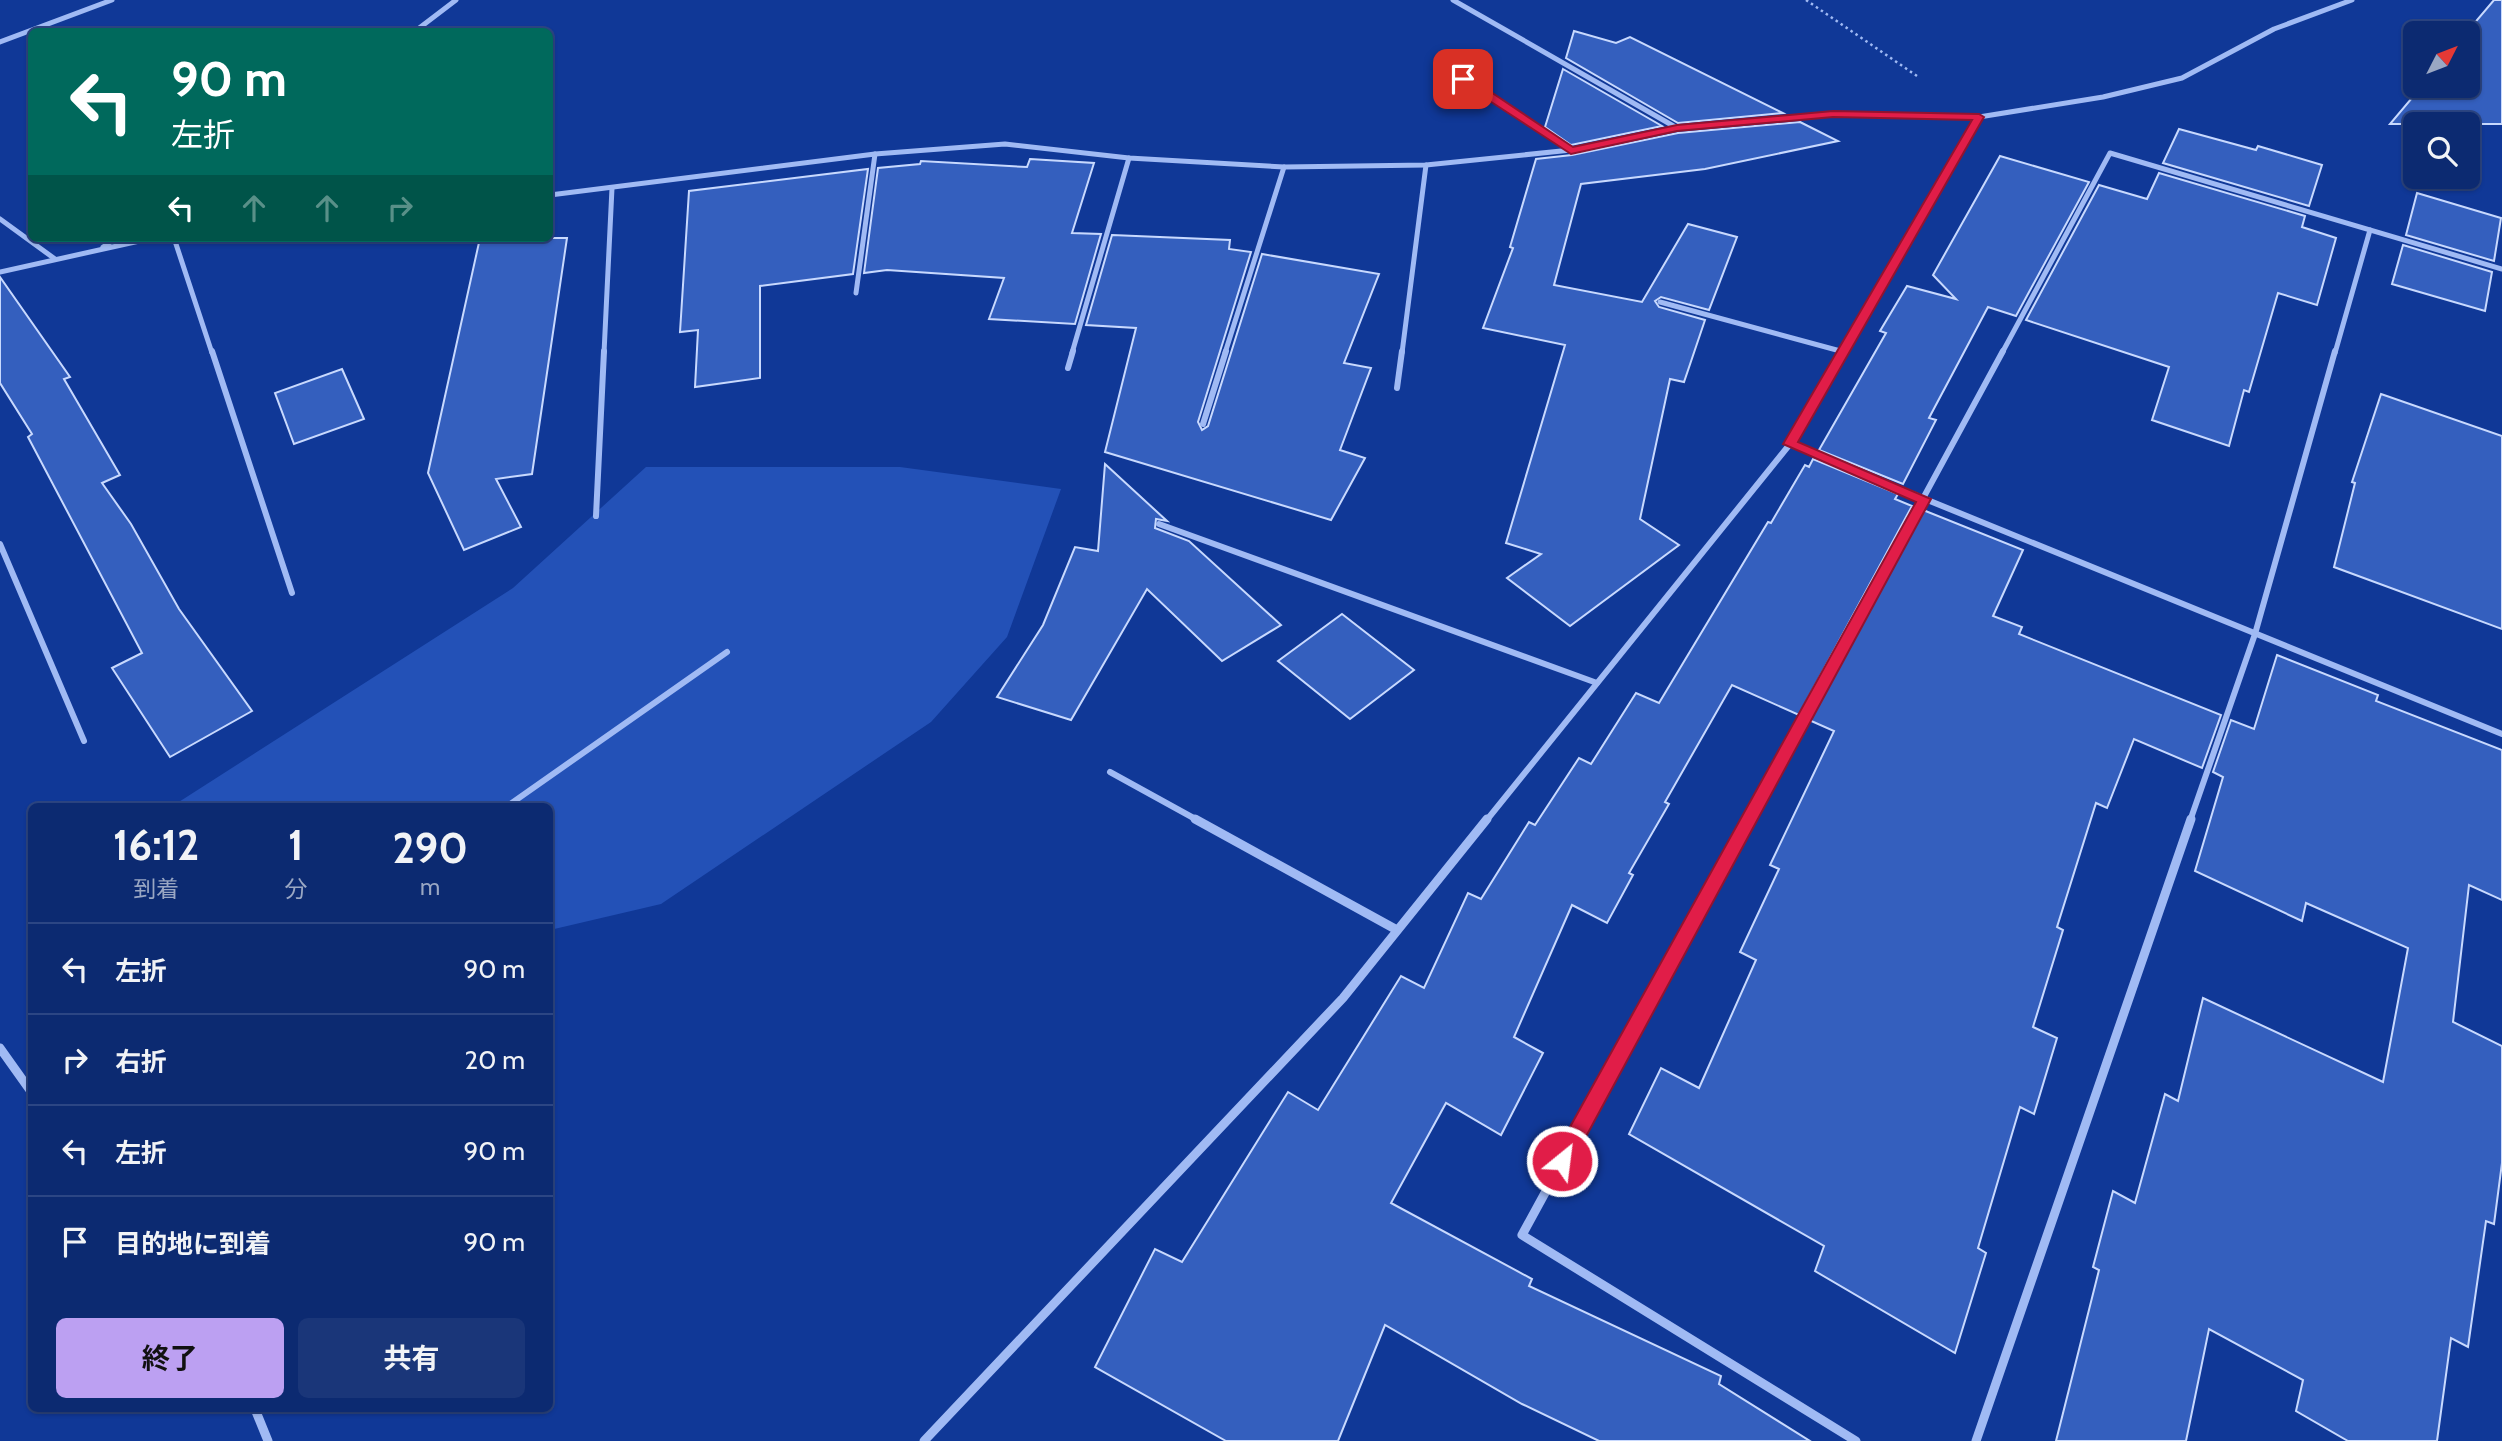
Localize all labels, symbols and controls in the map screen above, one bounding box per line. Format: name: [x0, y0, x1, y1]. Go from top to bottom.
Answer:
north arrow: [2403, 21, 2480, 98]
map controls: [2403, 21, 2480, 189]
text: 90 m: [171, 49, 287, 108]
pin: [1433, 49, 1493, 109]
icon: left: [56, 56, 147, 147]
icon: arrive: [1444, 60, 1482, 98]
button: search: [2403, 112, 2480, 189]
text: 左折: [171, 115, 235, 154]
icon: left: [162, 189, 200, 227]
icon: ahead: [235, 189, 273, 227]
icon: ahead: [308, 189, 346, 227]
icon: right: [381, 189, 419, 227]
text: 16:12: [113, 819, 199, 871]
text: 1: [288, 819, 304, 871]
text: 290: [392, 822, 468, 874]
text: m: [420, 873, 440, 901]
text: 到着: [133, 875, 179, 903]
text: 分: [284, 875, 307, 903]
icon: left: [56, 950, 94, 988]
text: 90 m: [463, 953, 525, 985]
text: 左折: [115, 955, 167, 987]
icon: right: [56, 1041, 94, 1079]
text: 20 m: [465, 1044, 525, 1076]
text: 右折: [115, 1046, 167, 1078]
position arrow: [1525, 1124, 1599, 1198]
icon: left: [56, 1132, 94, 1170]
text: 90 m: [463, 1135, 525, 1167]
text: 左折: [115, 1137, 167, 1169]
icon: arrive: [56, 1223, 94, 1261]
text: 90 m: [463, 1226, 525, 1258]
text: 目的地に到着: [115, 1228, 271, 1260]
button: 終了: [56, 1318, 284, 1398]
button: 共有: [298, 1318, 525, 1398]

